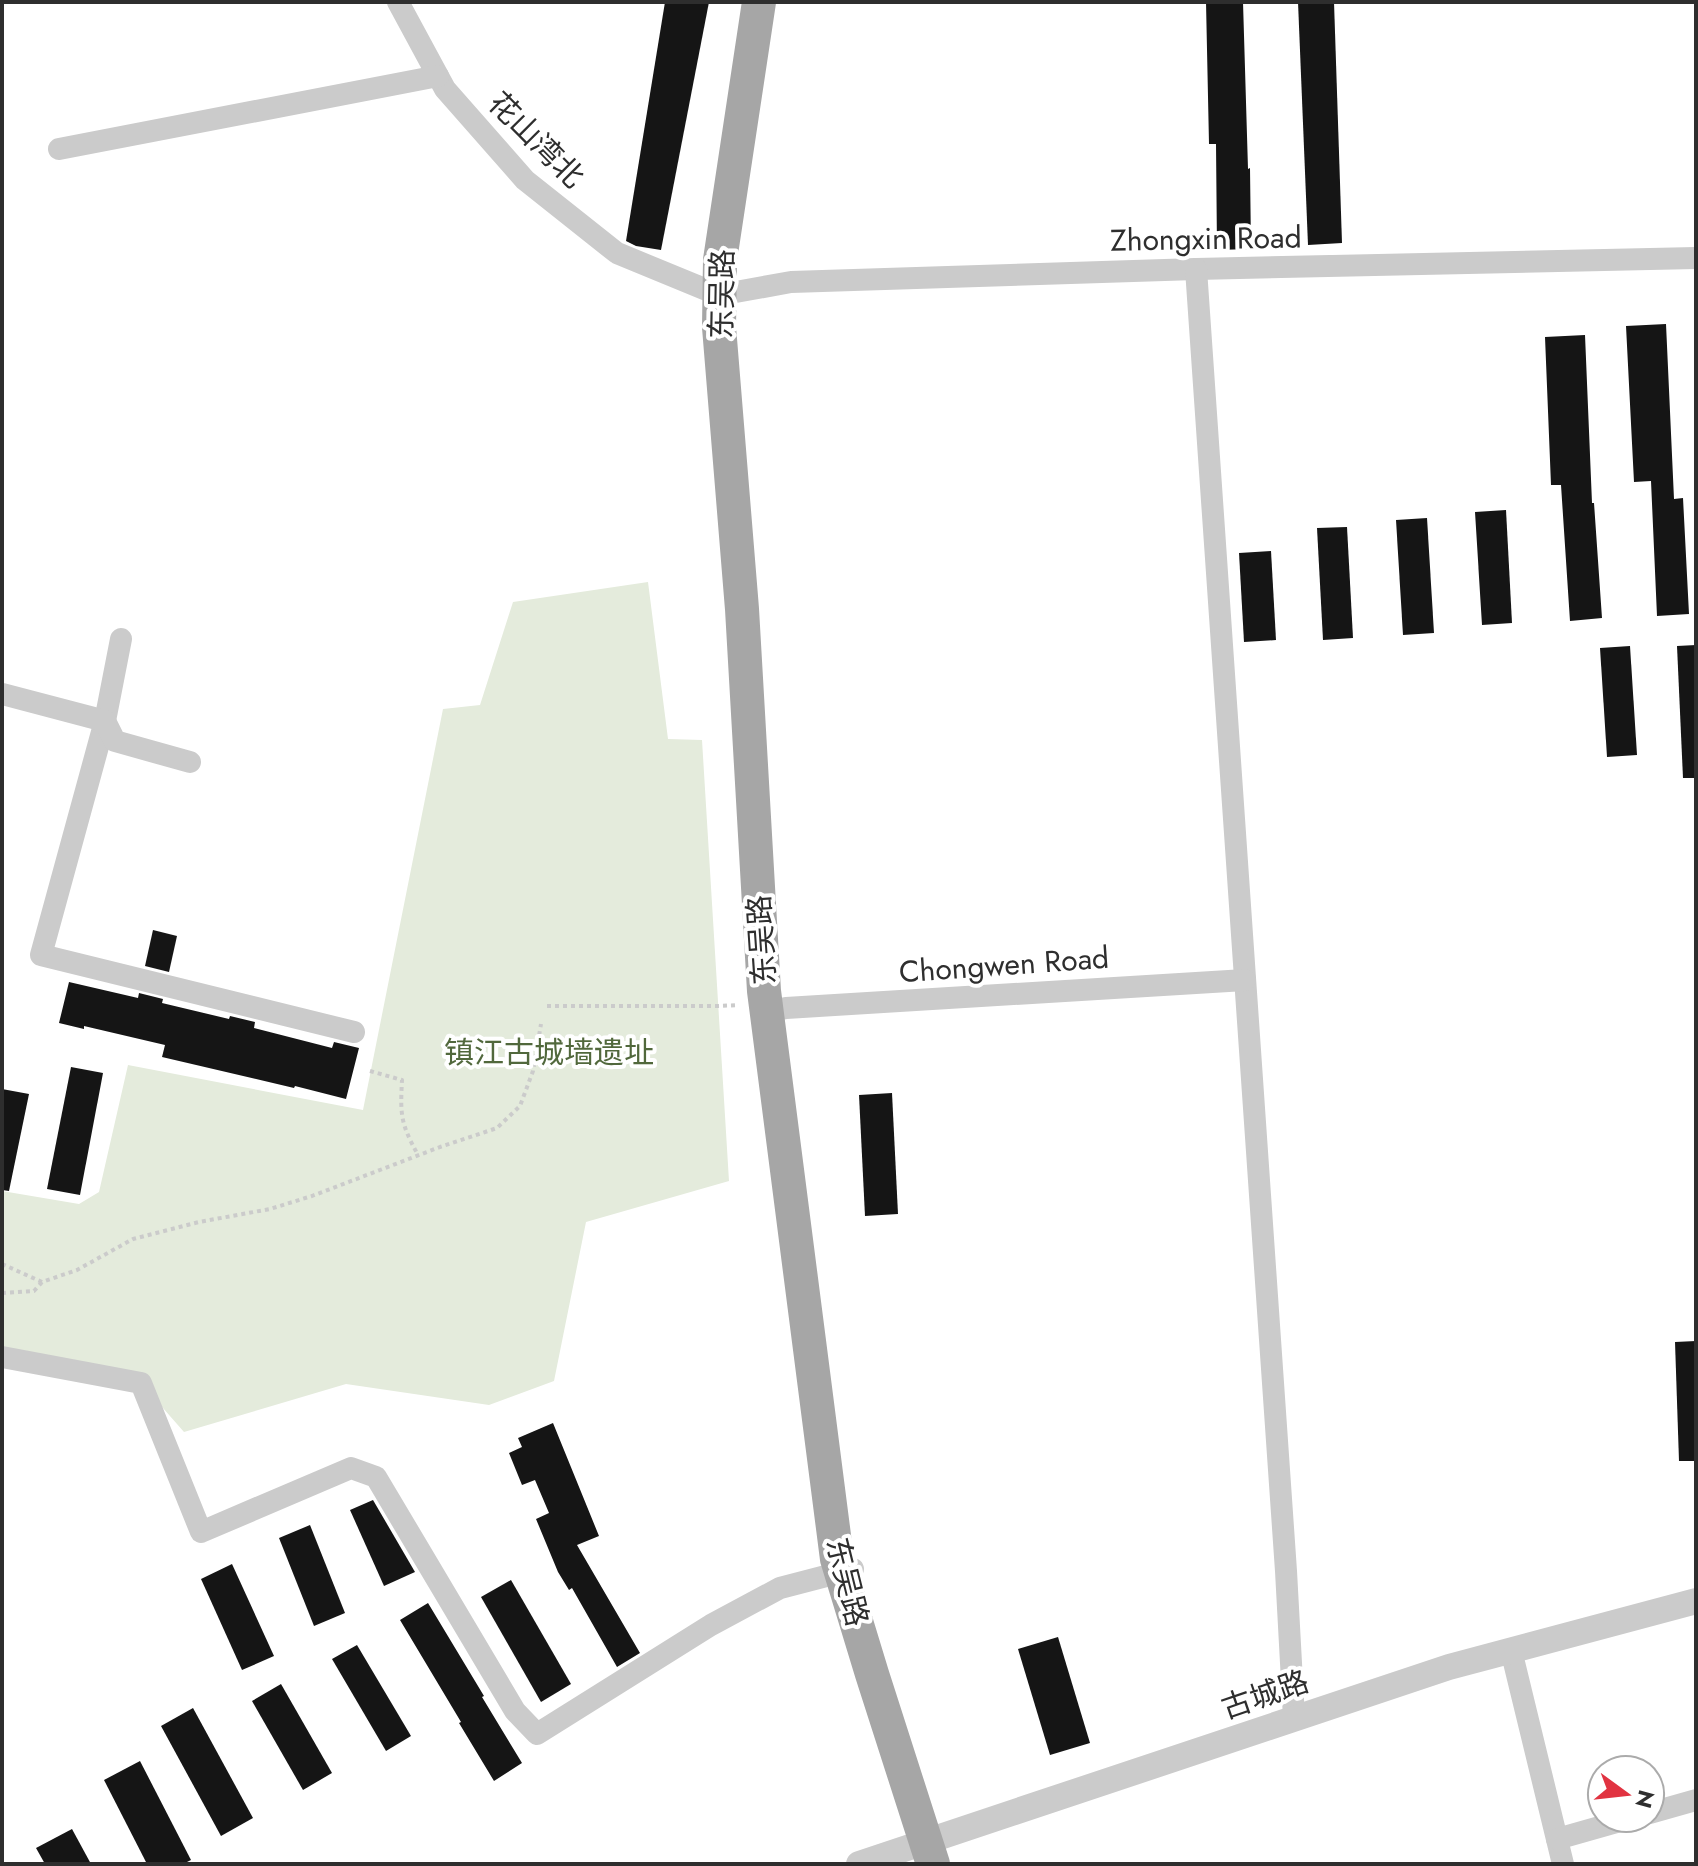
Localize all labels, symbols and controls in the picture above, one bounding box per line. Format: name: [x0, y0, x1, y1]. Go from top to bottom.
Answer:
street label: 花山湾北: [479, 82, 594, 197]
street label: Zhongxin Road: [1110, 215, 1302, 262]
street label: 东吴路: [699, 249, 744, 339]
street label: 东吴路: [737, 894, 786, 986]
street label: Chongwen Road: [898, 936, 1110, 993]
park label: 镇江古城墙遗址: [444, 1031, 654, 1074]
street label: 东吴路: [816, 1533, 879, 1631]
street label: 古城路: [1215, 1660, 1314, 1730]
north arrow: [1586, 1754, 1666, 1834]
text: N: [1628, 1787, 1663, 1812]

